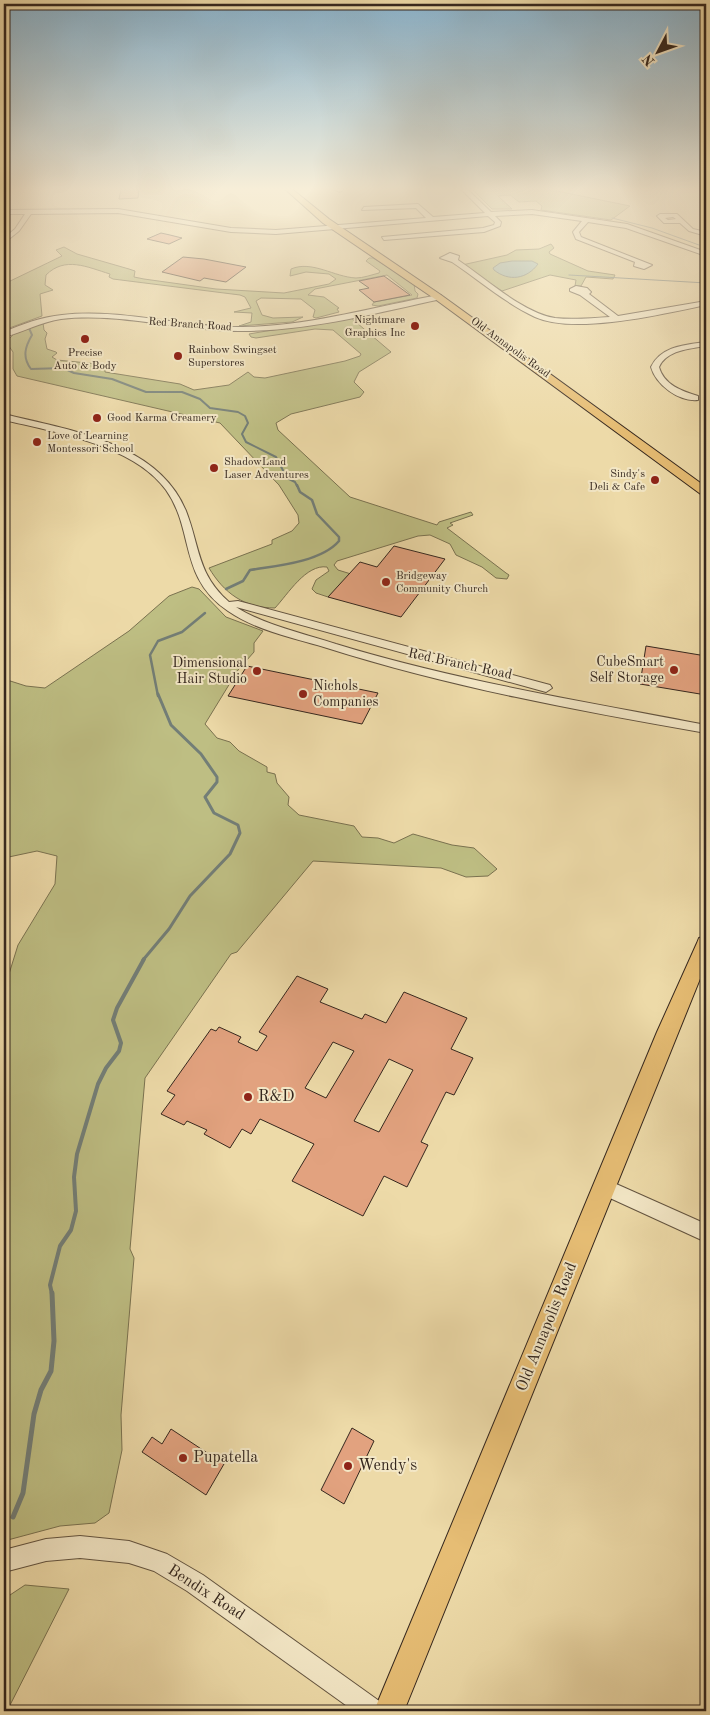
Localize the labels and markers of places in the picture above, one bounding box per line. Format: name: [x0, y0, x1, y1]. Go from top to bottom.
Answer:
place label: Nightmare Graphics Inc: [345, 315, 405, 339]
marker: Nightmare Graphics Inc: [409, 320, 421, 332]
marker: Precise Auto & Body: [79, 333, 91, 345]
place label: Rainbow Swingset Superstores: [188, 345, 277, 369]
place label: Precise Auto & Body: [53, 348, 117, 372]
marker: Rainbow Swingset Superstores: [172, 350, 184, 362]
marker: Good Karma Creamery: [91, 412, 103, 424]
place label: Good Karma Creamery: [107, 413, 217, 424]
place label: Love of Learning Montessori School: [47, 431, 134, 455]
marker: Love of Learning Montessori School: [31, 436, 43, 448]
place label: ShadowLand Laser Adventures: [224, 457, 309, 481]
marker: ShadowLand Laser Adventures: [208, 462, 220, 474]
place label: Sindy's Deli & Cafe: [589, 469, 645, 493]
marker: Sindy's Deli & Cafe: [649, 474, 661, 486]
place label: Bridgeway Community Church: [396, 571, 488, 595]
marker: Bridgeway Community Church: [380, 576, 392, 588]
place label: CubeSmart Self Storage: [589, 655, 664, 685]
place label: Dimensional Hair Studio: [172, 656, 247, 686]
marker: CubeSmart Self Storage: [668, 664, 680, 676]
marker: Dimensional Hair Studio: [251, 665, 263, 677]
place label: Nichols Companies: [313, 679, 378, 709]
marker: Nichols Companies: [297, 688, 309, 700]
place label: R&D: [258, 1089, 295, 1105]
marker: R&D: [242, 1091, 254, 1103]
place label: Pupatella: [193, 1450, 258, 1466]
marker: Pupatella: [177, 1452, 189, 1464]
place label: Wendy's: [358, 1458, 417, 1474]
marker: Wendy's: [342, 1460, 354, 1472]

